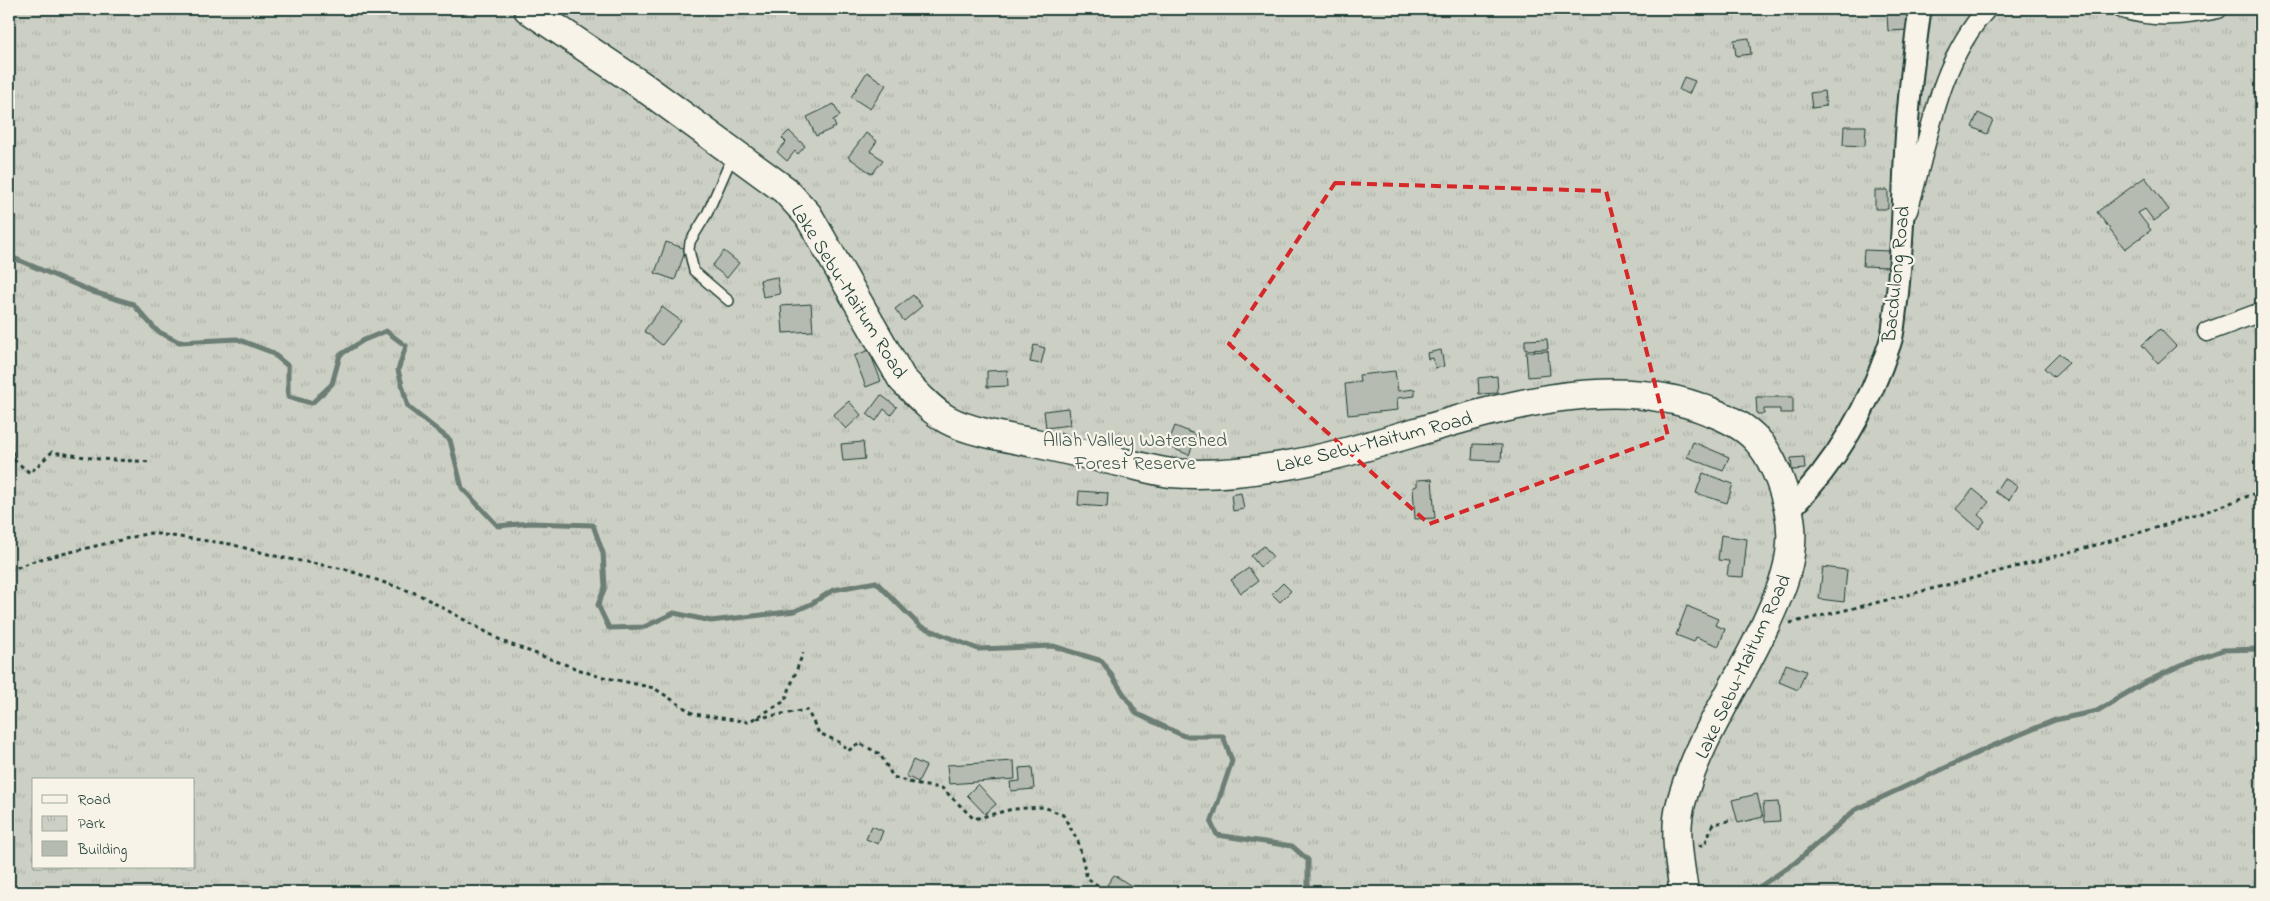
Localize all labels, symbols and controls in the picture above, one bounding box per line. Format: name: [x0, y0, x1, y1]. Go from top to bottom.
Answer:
street label: Lake Sebu-Maitum Road: [782, 199, 913, 385]
street label: Bacdulong Road: [1876, 205, 1920, 345]
street label: Lake Sebu-Maitum Road: [1274, 405, 1476, 482]
park label: Allah Valley Watershed Forest Reserve: [1043, 427, 1227, 479]
street label: Lake Sebu-Maitum Road: [1689, 570, 1800, 764]
legend: [32, 778, 195, 868]
text: Road: [78, 789, 111, 811]
text: Park: [78, 813, 106, 835]
text: Building: [77, 839, 127, 862]

